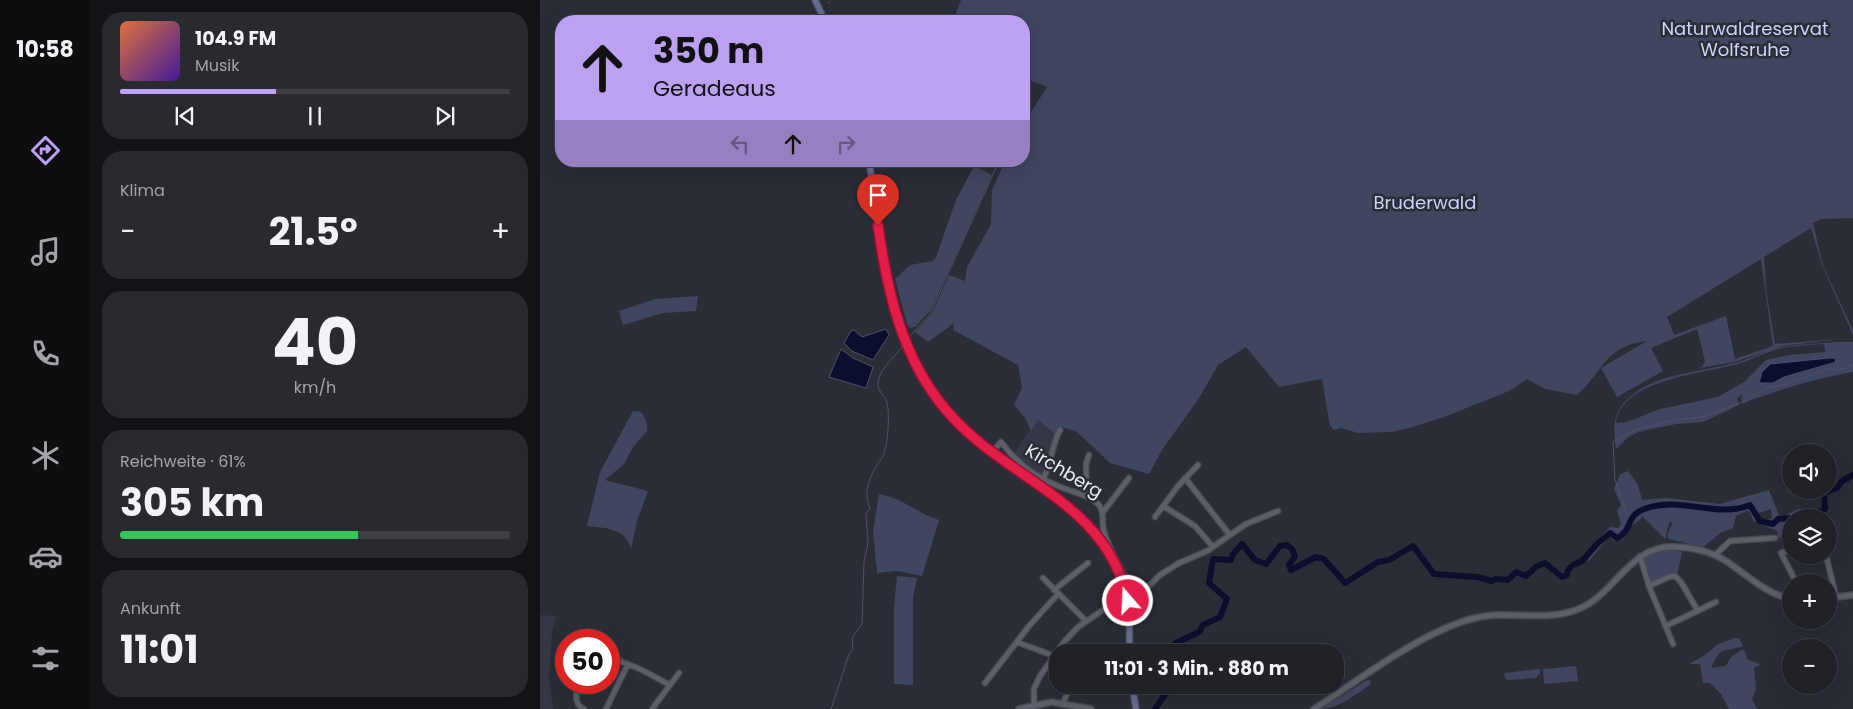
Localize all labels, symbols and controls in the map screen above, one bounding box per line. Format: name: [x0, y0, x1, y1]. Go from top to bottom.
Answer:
park label: Naturwaldreservat Wolfsruhe: [1661, 16, 1829, 62]
text: 104.9 FM: [195, 25, 276, 52]
text: 350 m: [653, 26, 764, 75]
text: 10:58: [16, 34, 74, 65]
icon: ahead: [570, 35, 635, 100]
text: Musik: [195, 54, 240, 77]
text: Geradeaus: [653, 73, 776, 104]
icon: previous: [171, 102, 199, 130]
icon: pause: [301, 102, 329, 130]
icon: next: [431, 102, 459, 130]
icon: left: [726, 130, 754, 158]
icon: ahead: [779, 130, 807, 158]
icon: right: [832, 130, 860, 158]
icon: directions: [28, 133, 63, 168]
pin: [857, 174, 899, 225]
text: Klima: [120, 179, 165, 202]
icon: arrive: [864, 181, 892, 209]
park label: Bruderwald: [1374, 190, 1476, 215]
text: 21.5°: [269, 205, 358, 258]
text: −: [120, 212, 135, 251]
text: +: [491, 212, 510, 251]
icon: music: [28, 234, 63, 269]
text: 40: [272, 297, 358, 388]
icon: phone: [28, 336, 63, 371]
text: km/h: [294, 376, 336, 399]
icon: climate: [28, 438, 63, 473]
street label: Kirchberg: [1021, 438, 1108, 504]
map controls: [1782, 444, 1837, 694]
button: sound: [1782, 444, 1837, 499]
text: Reichweite · 61%: [120, 450, 246, 473]
text: 305 km: [120, 476, 264, 529]
button: layers: [1782, 509, 1837, 564]
icon: car: [28, 539, 63, 574]
position arrow: [1101, 574, 1153, 626]
button: +: [1782, 574, 1837, 629]
text: Ankunft: [120, 597, 181, 620]
text: 11:01: [120, 623, 198, 676]
speed limit sign: 50: [555, 629, 620, 694]
button: −: [1782, 639, 1837, 694]
icon: filters: [28, 641, 63, 676]
text: 11:01 · 3 Min. · 880 m: [1104, 655, 1289, 682]

